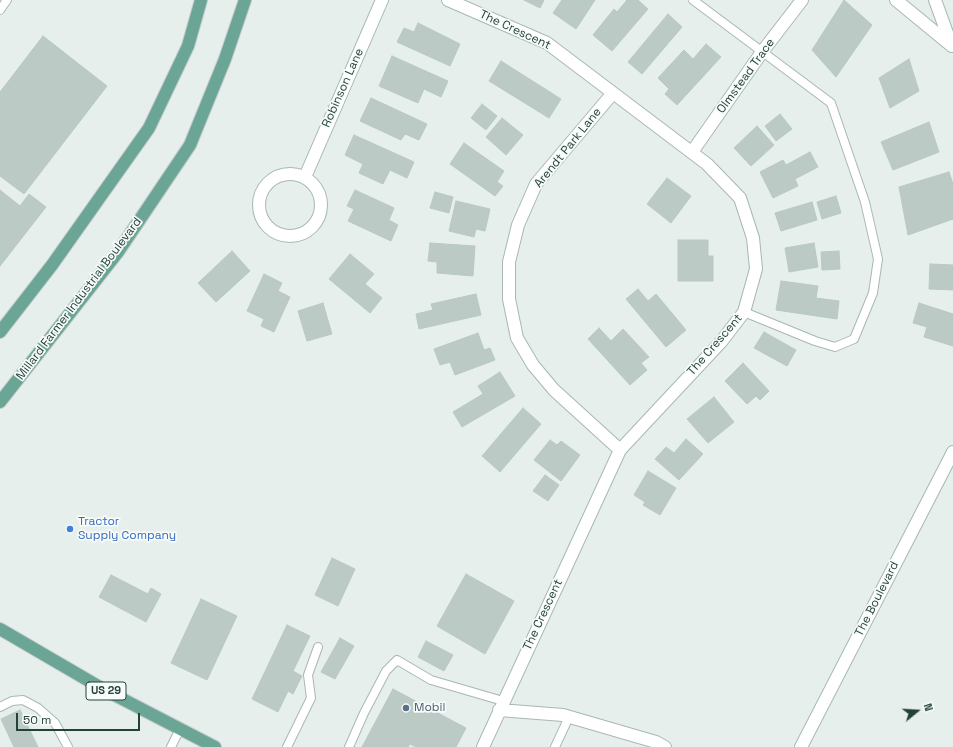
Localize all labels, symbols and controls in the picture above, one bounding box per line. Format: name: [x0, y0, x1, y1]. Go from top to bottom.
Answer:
street label: The Crescent: [477, 7, 553, 53]
street label: Olmstead Trace: [714, 36, 778, 116]
street label: Robinson Lane: [319, 46, 367, 130]
street label: Arendt Park Lane: [531, 105, 605, 191]
street label: Millard Farmer Industrial Boulevard: [13, 215, 145, 383]
street label: The Crescent: [684, 311, 746, 379]
place label: Tractor Supply Company: [78, 515, 176, 543]
marker: Tractor Supply Company: [65, 524, 75, 534]
street label: The Boulevard: [852, 559, 902, 639]
street label: The Crescent: [520, 577, 566, 653]
road number: US 29: [86, 682, 126, 700]
north arrow: [897, 691, 937, 731]
place label: Mobil: [414, 701, 445, 715]
text: N: [921, 702, 936, 713]
marker: Mobil: [401, 703, 411, 713]
scale bar: [18, 705, 142, 731]
text: 50 m: [23, 712, 51, 728]

